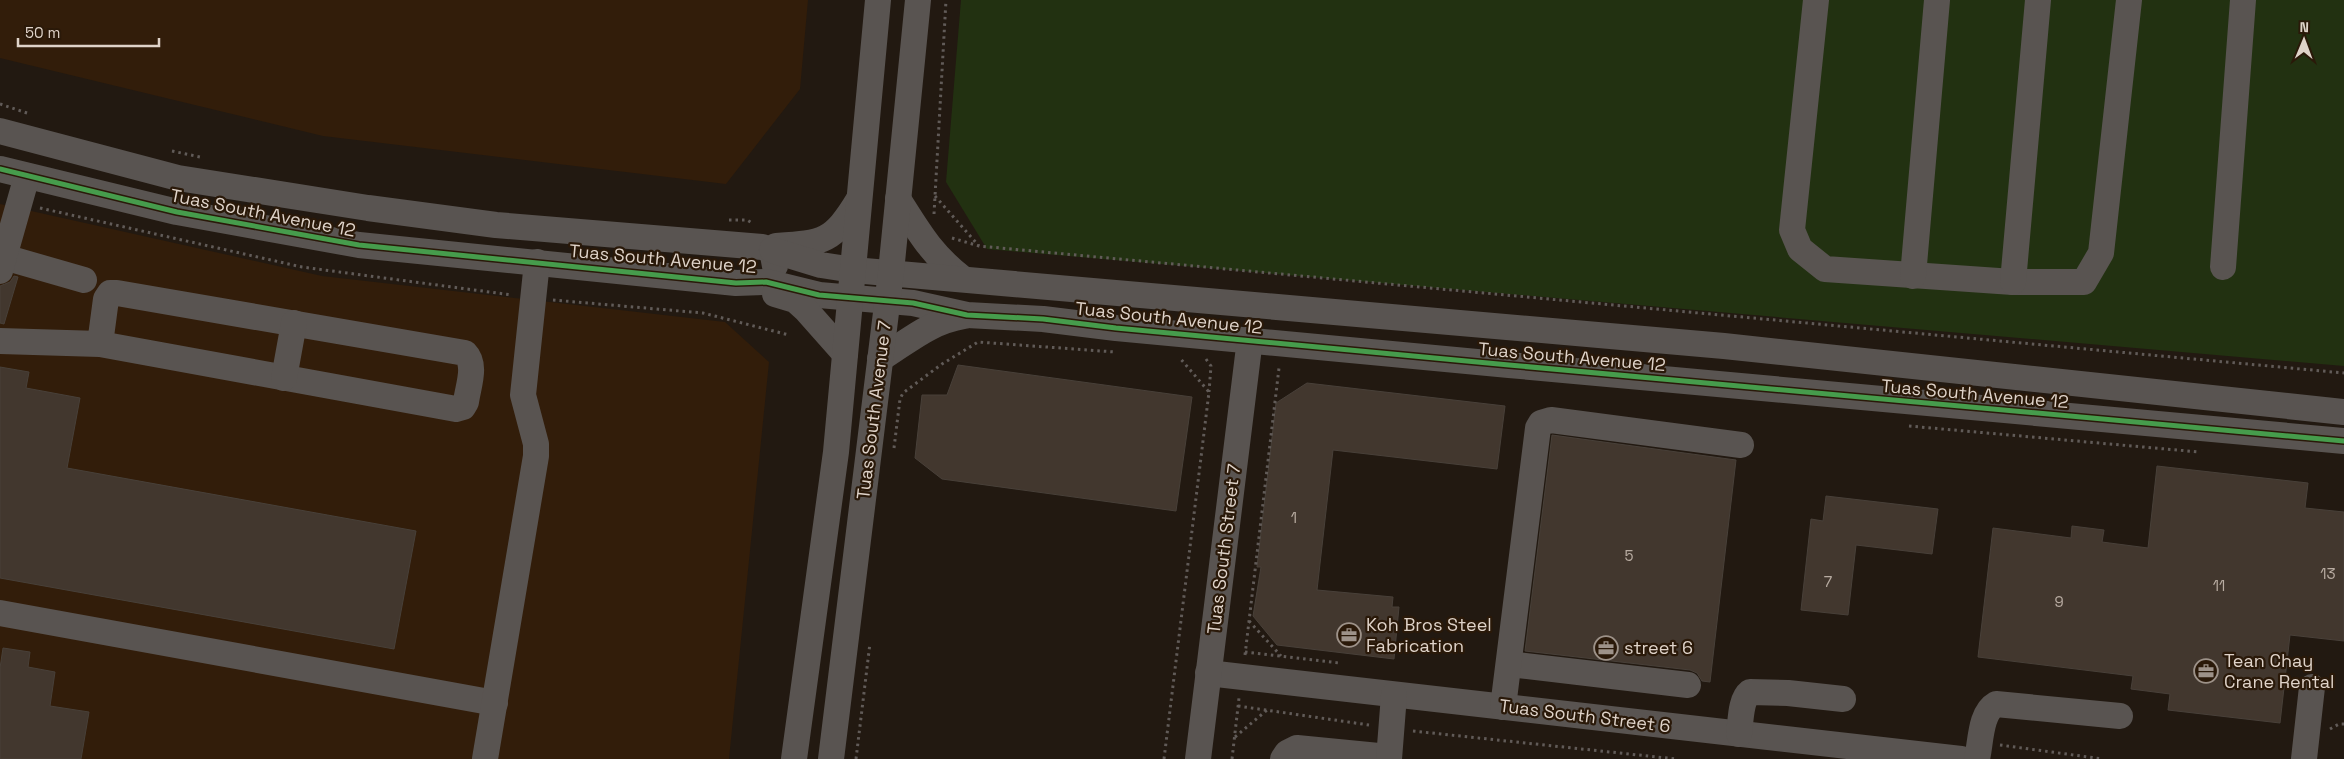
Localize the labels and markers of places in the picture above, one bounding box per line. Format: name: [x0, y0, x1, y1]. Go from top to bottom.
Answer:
place label: Koh Bros Steel Fabrication: [1366, 613, 1492, 657]
office icon: Koh Bros Steel Fabrication: [1336, 622, 1362, 648]
office icon: street 6: [1593, 635, 1619, 661]
place label: street 6: [1624, 636, 1693, 659]
place label: Tean Chay Crane Rental: [2224, 649, 2335, 693]
office icon: Tean Chay Crane Rental: [2193, 658, 2219, 684]

